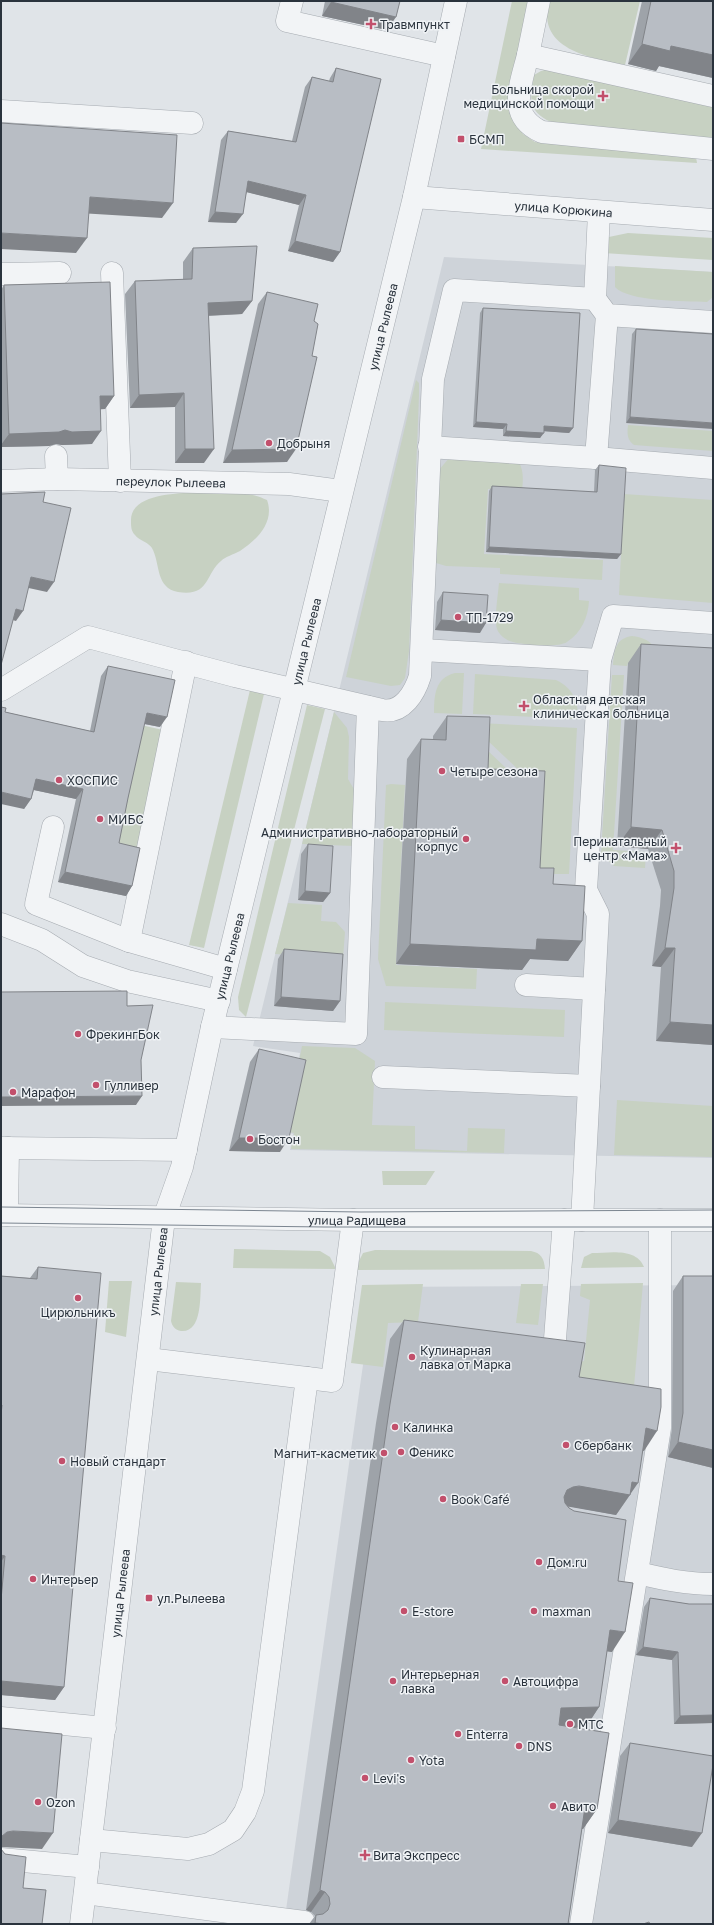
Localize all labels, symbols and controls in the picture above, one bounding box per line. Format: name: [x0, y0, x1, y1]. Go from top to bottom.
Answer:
place label: Травмпункт: [380, 17, 450, 32]
marker: Травмпункт: [365, 18, 377, 30]
place label: Больница скорой медицинской помощи: [463, 82, 594, 111]
marker: Больница скорой медицинской помощи: [597, 90, 609, 102]
place label: БСМП: [469, 132, 504, 147]
marker: БСМП: [456, 134, 466, 144]
street label: улица Корюкина: [514, 197, 613, 220]
street label: улица Рылеева: [365, 281, 400, 372]
place label: Добрыня: [277, 436, 330, 451]
marker: Добрыня: [264, 438, 274, 448]
street label: переулок Рылеева: [116, 473, 226, 490]
street label: улица Рылеева: [288, 596, 324, 687]
place label: ТП-1729: [466, 610, 513, 625]
marker: ТП-1729: [453, 612, 463, 622]
place label: Областная детская клиническая больница: [533, 692, 669, 721]
marker: Областная детская клиническая больница: [518, 700, 530, 712]
place label: Четыре сезона: [450, 764, 538, 779]
marker: Четыре сезона: [437, 766, 447, 776]
place label: ХОСПИС: [67, 773, 118, 788]
marker: ХОСПИС: [54, 775, 64, 785]
place label: МИБС: [108, 812, 144, 827]
marker: МИБС: [95, 814, 105, 824]
place label: Административно-лабораторный корпус: [261, 825, 458, 854]
marker: Административно-лабораторный корпус: [461, 834, 471, 844]
place label: Перинатальный центр «Мама»: [573, 834, 667, 863]
marker: Перинатальный центр «Мама»: [670, 842, 682, 854]
street label: улица Рылеева: [211, 911, 247, 1001]
place label: ФрекингБок: [86, 1027, 160, 1042]
marker: ФрекингБок: [73, 1029, 83, 1039]
place label: Гулливер: [104, 1078, 159, 1093]
marker: Гулливер: [91, 1080, 101, 1090]
place label: Марафон: [21, 1085, 76, 1100]
marker: Марафон: [8, 1087, 18, 1097]
place label: Бостон: [258, 1132, 300, 1147]
marker: Бостон: [245, 1134, 255, 1144]
street label: улица Радищева: [308, 1212, 406, 1228]
street label: улица Рылеева: [145, 1226, 170, 1317]
marker: Цирюльникъ: [73, 1293, 83, 1303]
place label: Цирюльникъ: [40, 1305, 116, 1320]
place label: Кулинарная лавка от Марка: [420, 1343, 511, 1372]
marker: Кулинарная лавка от Марка: [407, 1352, 417, 1362]
place label: Калинка: [403, 1420, 453, 1435]
marker: Калинка: [390, 1422, 400, 1432]
place label: Сбербанк: [574, 1438, 632, 1453]
marker: Сбербанк: [561, 1440, 571, 1450]
place label: Феникс: [409, 1445, 455, 1460]
place label: Магнит-касметик: [274, 1446, 376, 1461]
marker: Феникс: [396, 1447, 406, 1457]
marker: Магнит-касметик: [379, 1448, 389, 1458]
place label: Новый стандарт: [70, 1454, 166, 1469]
marker: Новый стандарт: [57, 1456, 67, 1466]
place label: Book Café: [451, 1492, 509, 1507]
marker: Book Café: [438, 1494, 448, 1504]
street label: улица Рылеева: [107, 1548, 133, 1639]
place label: Дом.ru: [547, 1555, 587, 1570]
marker: Дом.ru: [534, 1557, 544, 1567]
place label: Интерьер: [41, 1572, 98, 1587]
marker: Интерьер: [28, 1574, 38, 1584]
place label: ул.Рылеева: [157, 1591, 225, 1606]
marker: ул.Рылеева: [144, 1593, 154, 1603]
place label: E-store: [412, 1604, 454, 1619]
place label: maxman: [542, 1604, 591, 1619]
marker: E-store: [399, 1606, 409, 1616]
marker: maxman: [529, 1606, 539, 1616]
place label: Интерьерная лавка: [401, 1667, 479, 1696]
place label: Автоцифра: [513, 1674, 578, 1689]
marker: Интерьерная лавка: [388, 1676, 398, 1686]
marker: Автоцифра: [500, 1676, 510, 1686]
place label: МТС: [578, 1717, 604, 1732]
marker: МТС: [565, 1719, 575, 1729]
place label: Enterra: [466, 1727, 508, 1742]
marker: Enterra: [453, 1729, 463, 1739]
place label: DNS: [527, 1739, 553, 1754]
marker: DNS: [514, 1741, 524, 1751]
place label: Yota: [419, 1753, 445, 1768]
marker: Yota: [406, 1755, 416, 1765]
place label: Levi's: [373, 1771, 405, 1786]
marker: Levi's: [360, 1773, 370, 1783]
place label: Ozon: [46, 1795, 75, 1810]
marker: Ozon: [33, 1797, 43, 1807]
place label: Авито: [561, 1799, 596, 1814]
marker: Авито: [548, 1801, 558, 1811]
place label: Вита Экспресс: [373, 1848, 460, 1863]
marker: Вита Экспресс: [360, 1850, 370, 1860]

